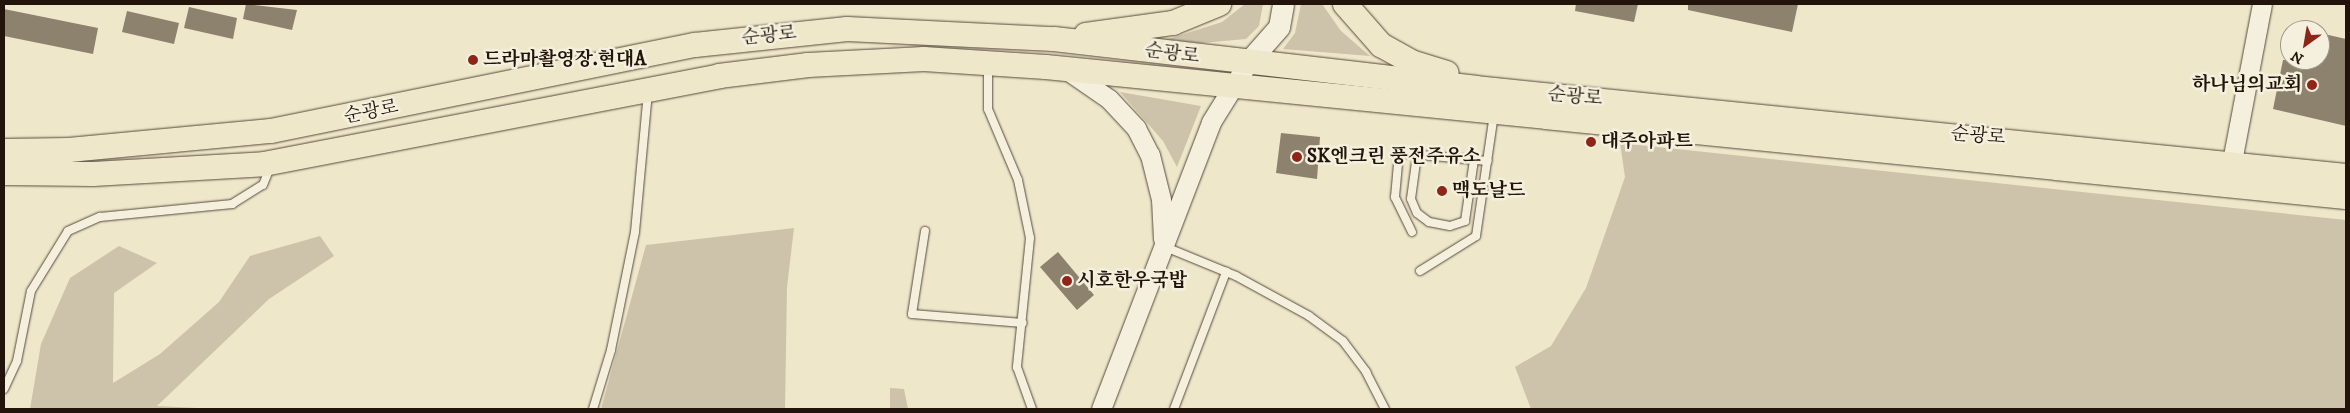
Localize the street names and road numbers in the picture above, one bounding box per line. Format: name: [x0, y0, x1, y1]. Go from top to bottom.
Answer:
street label: 순광로: [740, 22, 798, 50]
street label: 순광로: [1143, 39, 1201, 69]
street label: 순광로: [1547, 83, 1603, 111]
street label: 순광로: [342, 96, 400, 128]
street label: 순광로: [1950, 122, 2006, 150]

